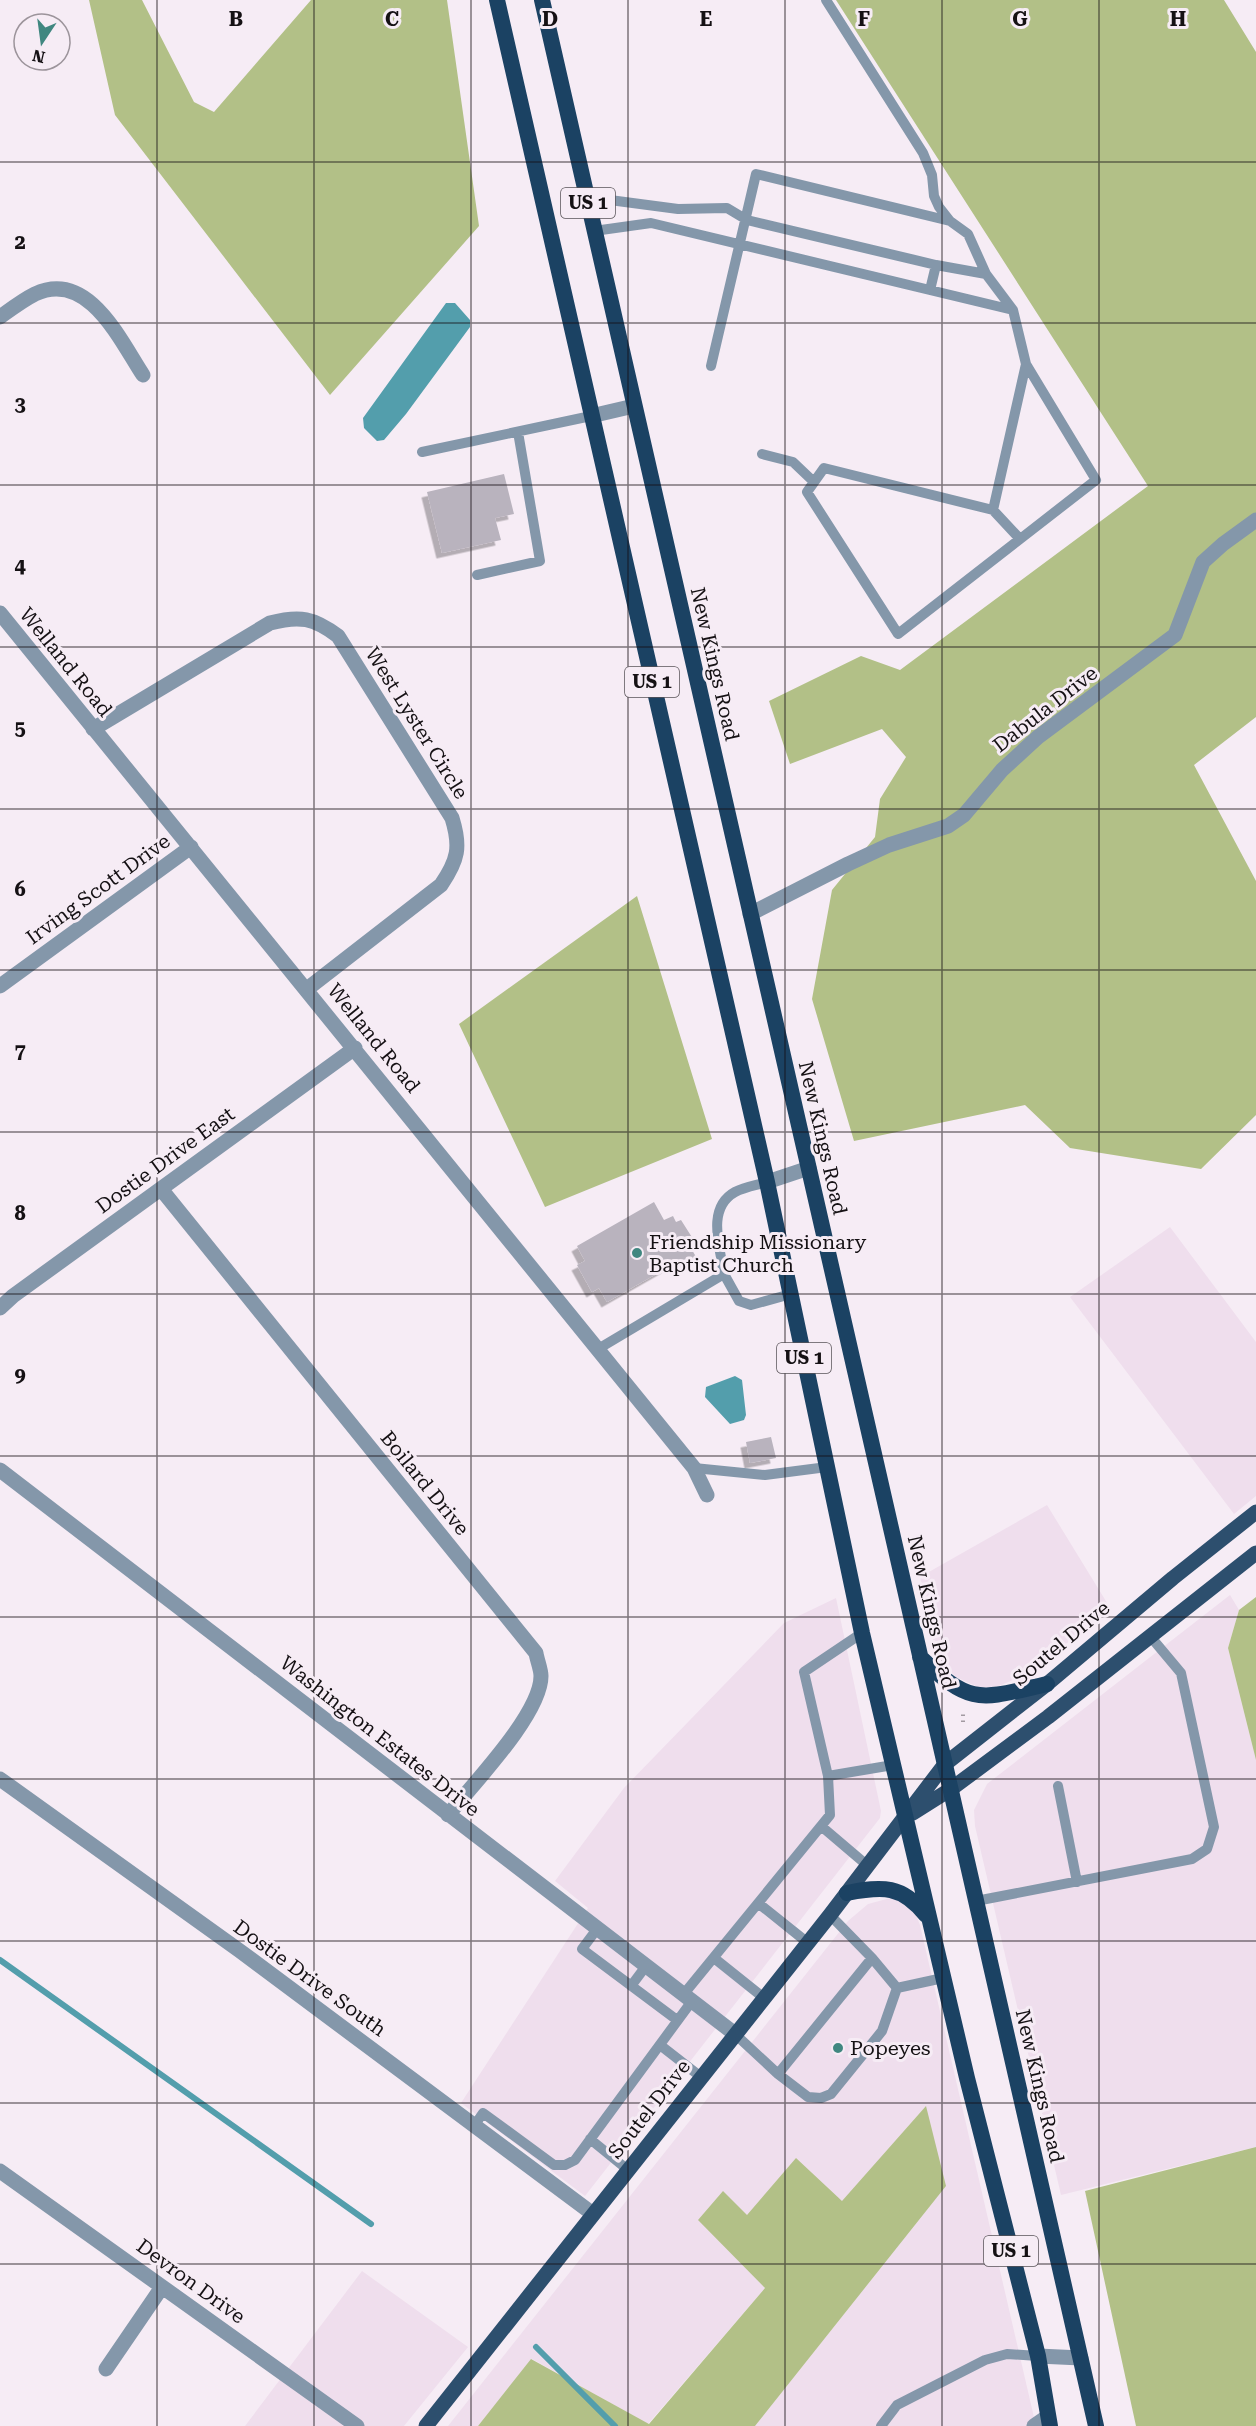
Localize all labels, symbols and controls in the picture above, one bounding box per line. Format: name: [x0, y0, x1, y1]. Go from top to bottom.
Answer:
text: B: [229, 7, 243, 31]
text: C: [385, 7, 399, 31]
text: D: [542, 7, 558, 31]
text: E: [700, 7, 713, 31]
text: F: [858, 7, 870, 31]
text: G: [1012, 7, 1028, 31]
text: H: [1170, 7, 1186, 31]
north arrow: [12, 12, 72, 72]
text: N: [31, 45, 47, 67]
road number: US 1: [561, 188, 615, 218]
text: 2: [14, 230, 26, 254]
text: 3: [14, 392, 26, 416]
text: 4: [14, 554, 26, 578]
street label: New Kings Road: [686, 585, 744, 743]
street label: Welland Road: [15, 603, 117, 722]
street label: West Lyster Circle: [361, 643, 473, 803]
street label: Dabula Drive: [988, 661, 1102, 757]
road number: US 1: [625, 667, 679, 697]
text: 5: [14, 716, 26, 740]
street label: Irving Scott Drive: [21, 829, 175, 949]
text: 6: [14, 877, 26, 901]
street label: Welland Road: [323, 979, 425, 1098]
text: 7: [14, 1039, 26, 1063]
street label: New Kings Road: [794, 1059, 852, 1217]
street label: Dostie Drive East: [91, 1101, 239, 1218]
text: 8: [14, 1201, 26, 1225]
place label: Friendship Missionary Baptist Church: [649, 1230, 866, 1277]
marker: Friendship Missionary Baptist Church: [630, 1246, 644, 1260]
road number: US 1: [777, 1343, 831, 1373]
text: 9: [14, 1363, 26, 1387]
street label: Boilard Drive: [376, 1426, 474, 1540]
street label: New Kings Road: [903, 1533, 961, 1691]
street label: Soutel Drive: [1008, 1596, 1114, 1690]
street label: Washington Estates Drive: [275, 1651, 485, 1821]
street label: Dostie Drive South: [229, 1915, 391, 2041]
street label: New Kings Road: [1011, 2007, 1069, 2165]
place label: Popeyes: [850, 2036, 930, 2060]
marker: Popeyes: [831, 2041, 845, 2055]
street label: Soutel Drive: [603, 2055, 695, 2163]
street label: Devron Drive: [132, 2234, 250, 2328]
road number: US 1: [984, 2236, 1038, 2266]

